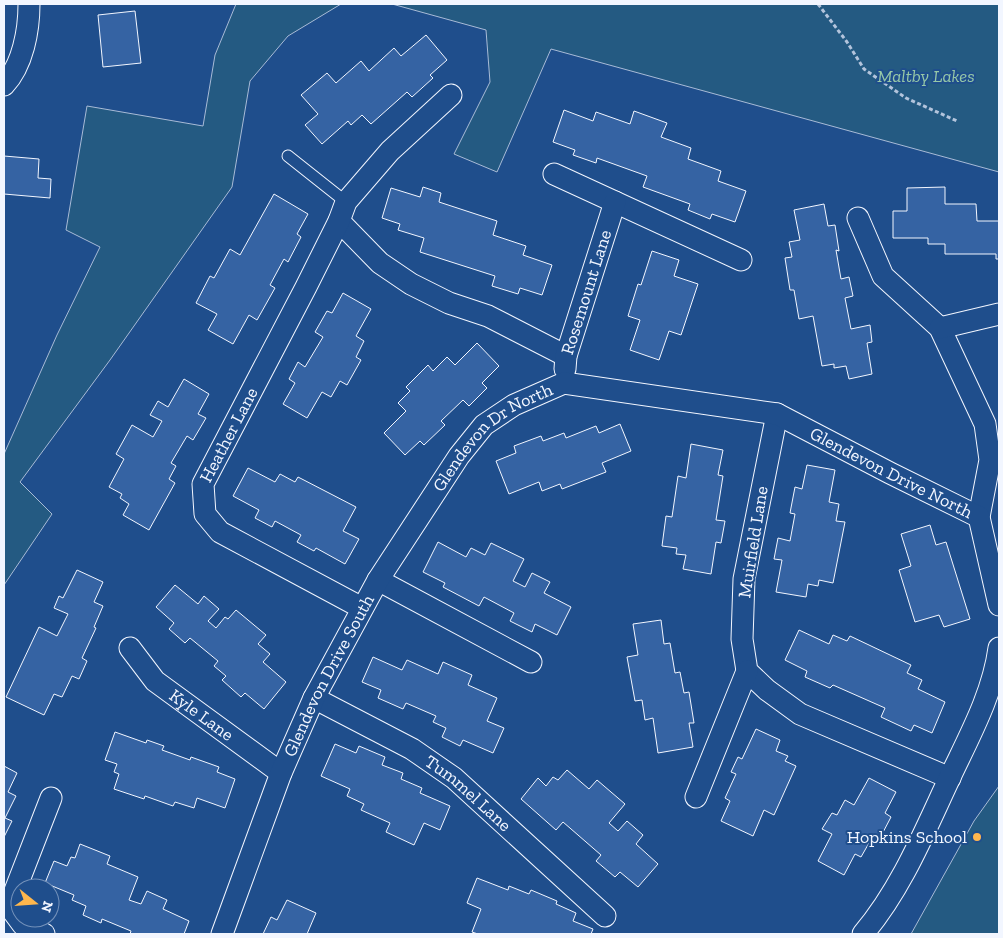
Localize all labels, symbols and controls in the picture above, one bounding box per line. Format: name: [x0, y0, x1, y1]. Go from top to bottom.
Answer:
park label: Maltby Lakes: [877, 65, 975, 87]
street label: Rosemount Lane: [556, 227, 616, 357]
street label: Glendevon Dr North: [428, 378, 556, 496]
street label: Heather Lane: [195, 384, 263, 486]
street label: Glendevon Drive North: [806, 422, 976, 523]
street label: Muirfield Lane: [733, 484, 773, 600]
street label: Glendevon Drive South: [279, 591, 379, 760]
street label: Kyle Lane: [165, 684, 238, 746]
street label: Tummel Lane: [421, 750, 516, 836]
place label: Hopkins School: [847, 826, 967, 848]
marker: Hopkins School: [971, 831, 983, 843]
north arrow: [10, 878, 60, 928]
text: N: [37, 899, 57, 915]

